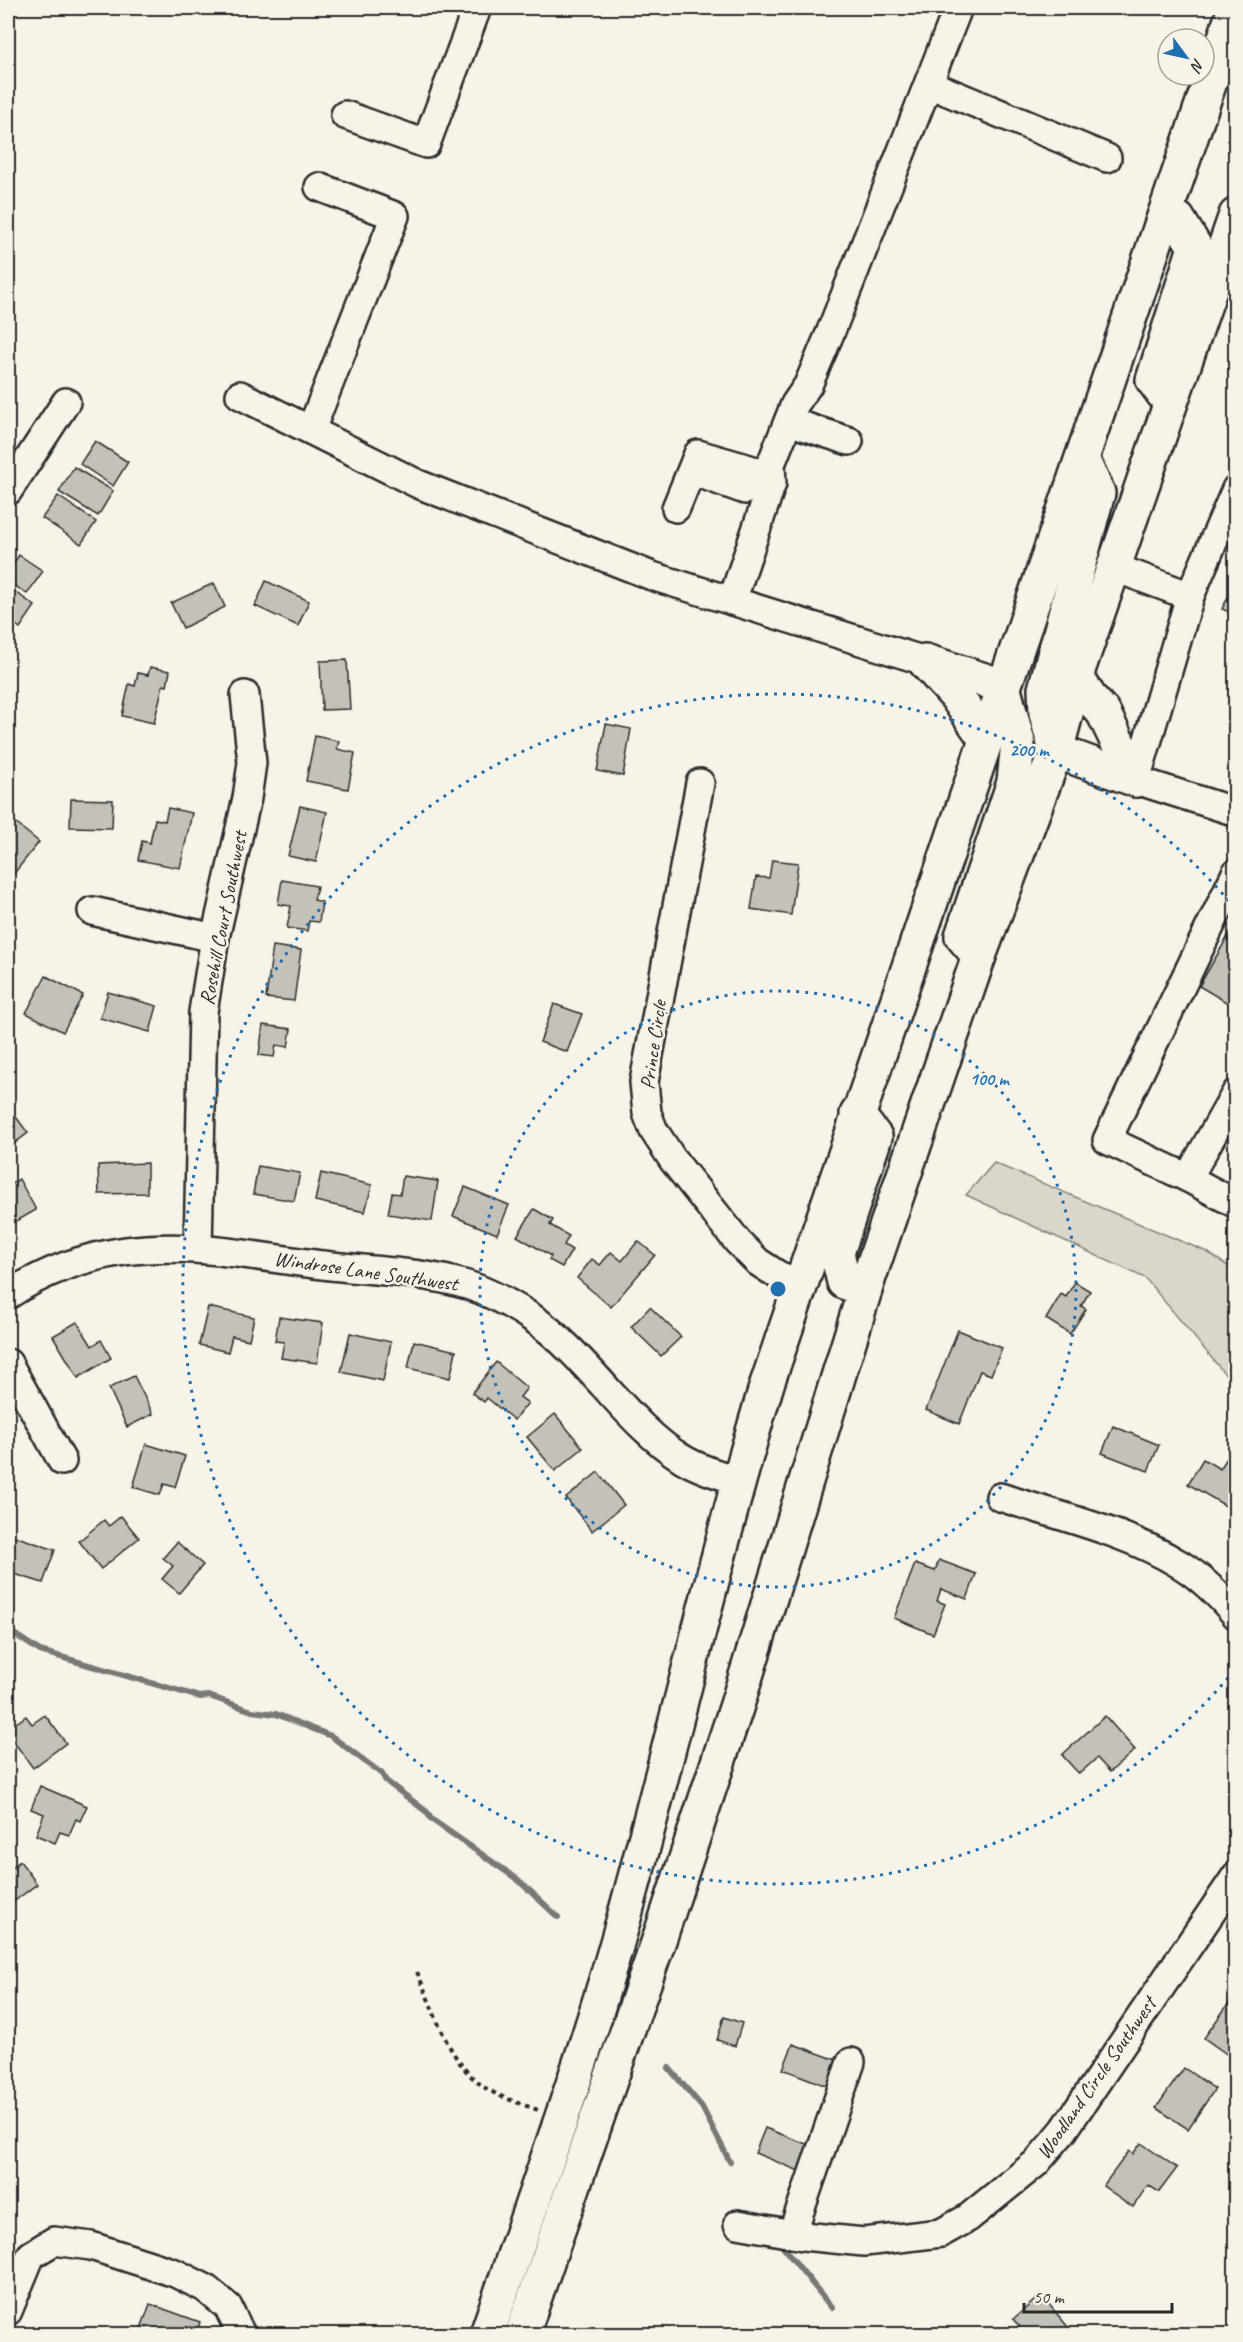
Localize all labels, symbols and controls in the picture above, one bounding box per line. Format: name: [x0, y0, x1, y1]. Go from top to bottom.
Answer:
north arrow: [1156, 27, 1216, 87]
text: N: [1185, 55, 1209, 77]
text: 200 m: [1010, 739, 1050, 761]
street label: Rosehill Court Southwest: [193, 827, 253, 1007]
street label: Prince Circle: [634, 997, 672, 1091]
text: 100 m: [970, 1068, 1010, 1090]
street label: Windrose Lane Southwest: [273, 1245, 461, 1297]
centre of rings: [768, 1279, 788, 1299]
street label: Woodland Circle Southwest: [1030, 1990, 1163, 2164]
scale bar: [1024, 2276, 1172, 2314]
text: 50 m: [1033, 2286, 1066, 2308]

